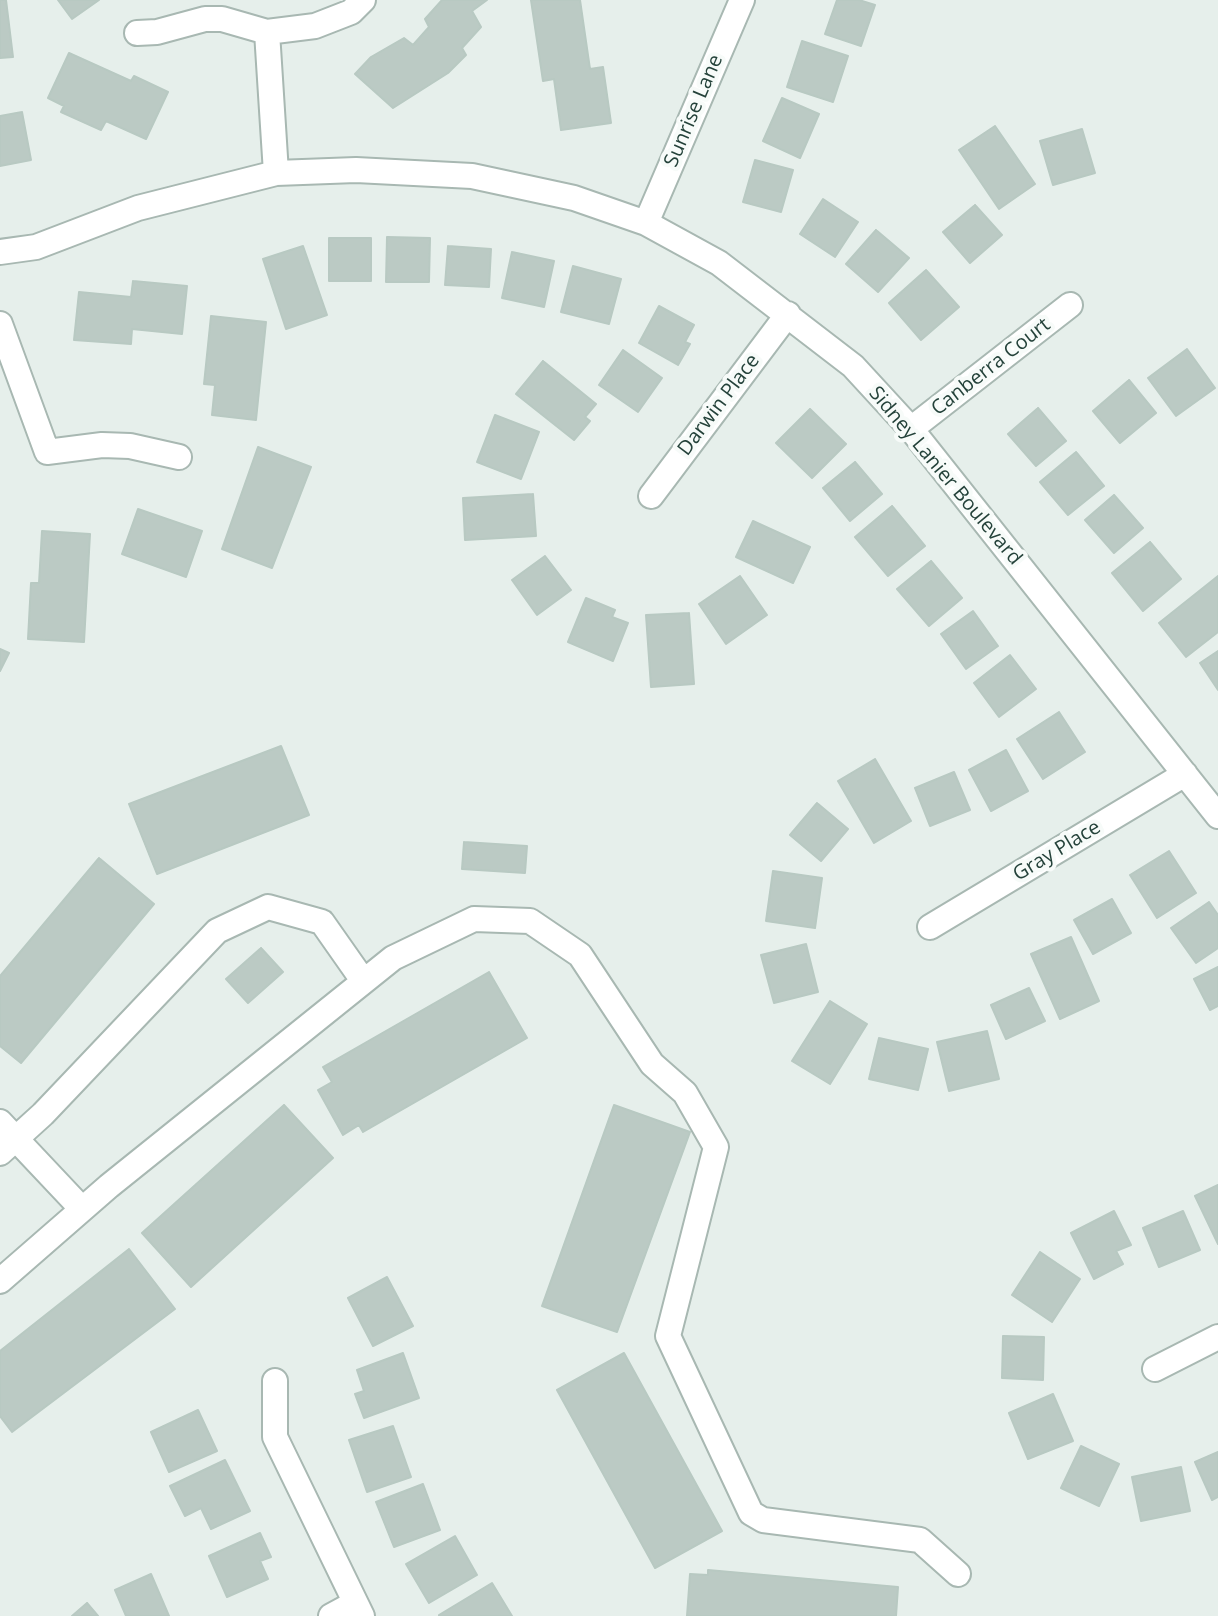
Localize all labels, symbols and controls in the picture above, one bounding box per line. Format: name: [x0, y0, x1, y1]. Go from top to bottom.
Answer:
street label: Sunrise Lane: [660, 51, 728, 171]
street label: Canberra Court: [927, 313, 1055, 421]
street label: Darwin Place: [673, 350, 765, 460]
street label: Sidney Lanier Boulevard: [863, 382, 1027, 570]
street label: Gray Place: [1009, 815, 1105, 887]

